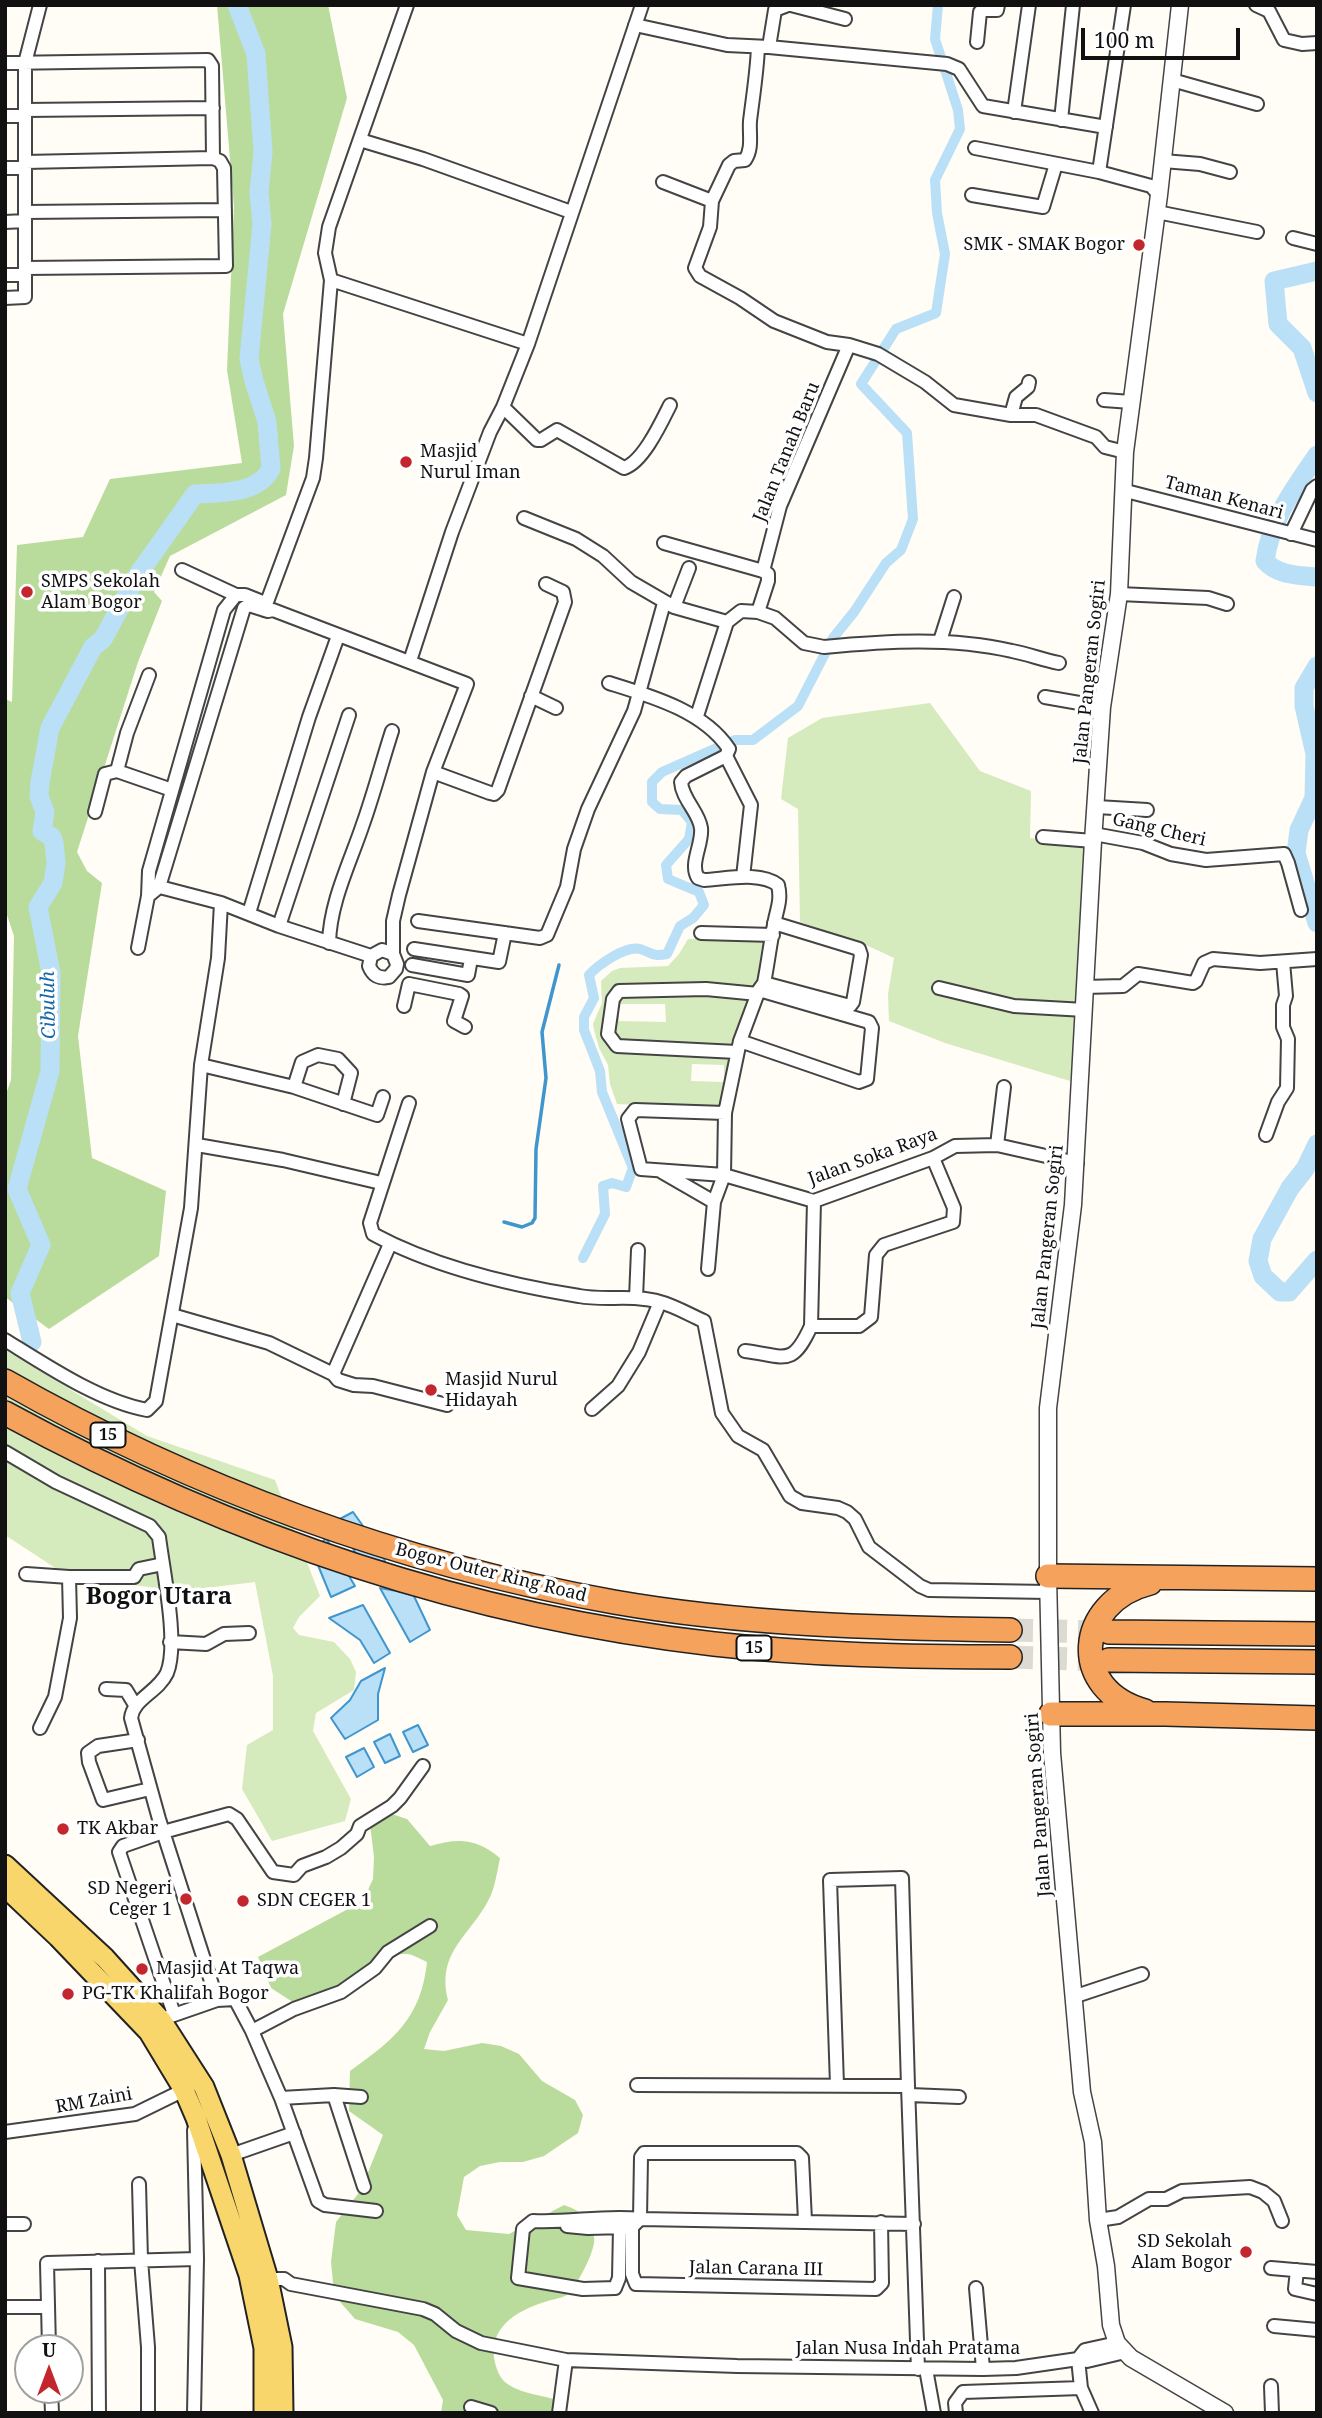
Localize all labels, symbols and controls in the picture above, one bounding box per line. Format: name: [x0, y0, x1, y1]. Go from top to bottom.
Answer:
scale bar: [1084, 14, 1243, 58]
text: 100 m: [1094, 26, 1155, 54]
place label: SMK - SMAK Bogor: [963, 234, 1125, 256]
marker: SMK - SMAK Bogor: [1131, 237, 1147, 253]
street label: Jalan Tanah Baru: [749, 379, 825, 525]
place label: Masjid Nurul Iman: [420, 441, 521, 484]
marker: Masjid Nurul Iman: [398, 454, 414, 470]
street label: Taman Kenari: [1162, 472, 1286, 524]
place label: SMPS Sekolah Alam Bogor: [41, 571, 160, 614]
street label: Jalan Pangeran Sogiri: [1070, 579, 1110, 765]
marker: SMPS Sekolah Alam Bogor: [19, 584, 35, 600]
street label: Gang Cheri: [1110, 809, 1208, 851]
water label: Cibuluh: [37, 971, 61, 1039]
street label: Jalan Soka Raya: [805, 1124, 941, 1190]
street label: Jalan Pangeran Sogiri: [1028, 1144, 1068, 1330]
place label: Masjid Nurul Hidayah: [445, 1369, 558, 1412]
marker: Masjid Nurul Hidayah: [423, 1382, 439, 1398]
road number: 15: [90, 1422, 126, 1448]
street label: Bogor Outer Ring Road: [393, 1539, 589, 1607]
district label: Bogor Utara: [86, 1583, 232, 1611]
road number: 15: [736, 1636, 772, 1660]
street label: Jalan Pangeran Sogiri: [1022, 1712, 1056, 1898]
place label: TK Akbar: [77, 1818, 158, 1840]
marker: TK Akbar: [55, 1821, 71, 1837]
place label: SD Negeri Ceger 1: [88, 1878, 172, 1920]
place label: SDN CEGER 1: [257, 1890, 371, 1912]
marker: SD Negeri Ceger 1: [178, 1891, 194, 1907]
marker: SDN CEGER 1: [235, 1893, 251, 1909]
place label: Masjid At Taqwa: [156, 1958, 299, 1980]
marker: Masjid At Taqwa: [134, 1961, 150, 1977]
place label: PG-TK Khalifah Bogor: [82, 1983, 269, 2005]
marker: PG-TK Khalifah Bogor: [60, 1986, 76, 2002]
street label: RM Zaini: [54, 2084, 134, 2118]
place label: SD Sekolah Alam Bogor: [1131, 2231, 1232, 2274]
marker: SD Sekolah Alam Bogor: [1238, 2244, 1254, 2260]
street label: Jalan Carana III: [689, 2257, 823, 2281]
north arrow: [14, 2334, 84, 2404]
text: U: [42, 2337, 56, 2363]
street label: Jalan Nusa Indah Pratama: [796, 2338, 1020, 2360]

